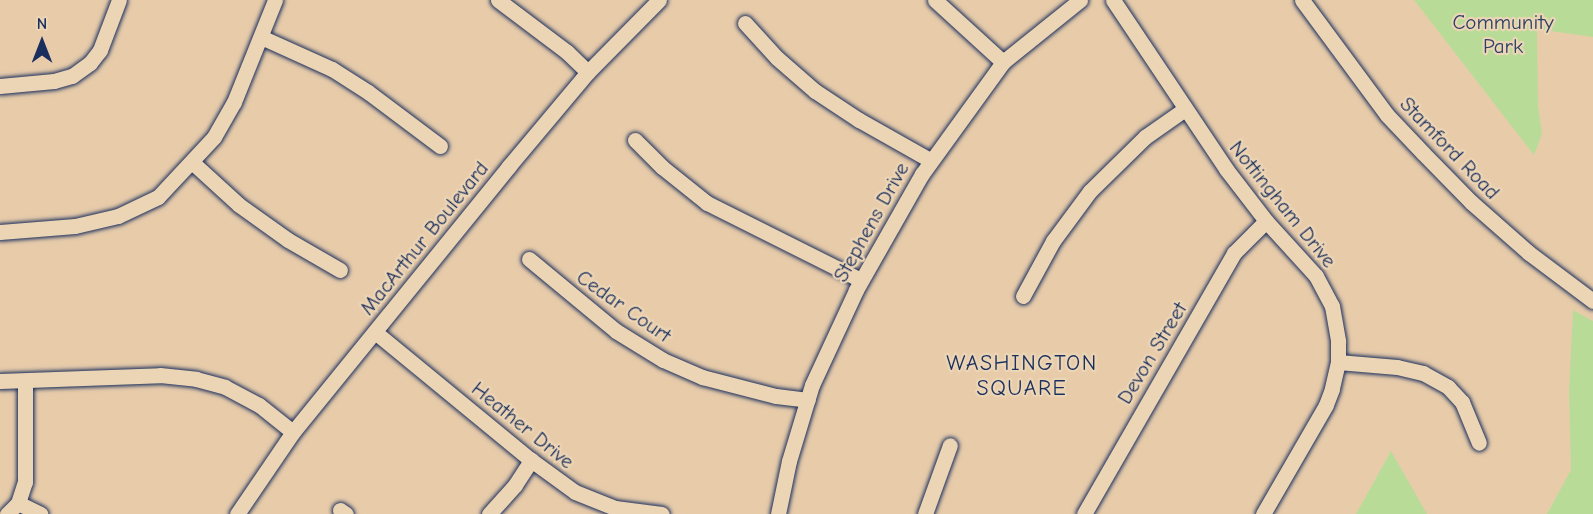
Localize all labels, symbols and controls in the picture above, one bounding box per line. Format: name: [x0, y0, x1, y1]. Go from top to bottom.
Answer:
park label: Community Park: [1452, 9, 1554, 59]
north arrow: [12, 12, 72, 72]
text: N: [37, 15, 47, 33]
street label: Stamford Road: [1395, 91, 1505, 205]
street label: Nottingham Drive: [1224, 135, 1342, 273]
street label: MacArthur Boulevard: [354, 156, 494, 320]
street label: Stephens Drive: [828, 158, 914, 286]
street label: Cedar Court: [572, 264, 676, 348]
street label: Devon Street: [1112, 297, 1192, 409]
district label: WASHINGTON SQUARE: [946, 350, 1098, 402]
street label: Heather Drive: [467, 376, 579, 474]

